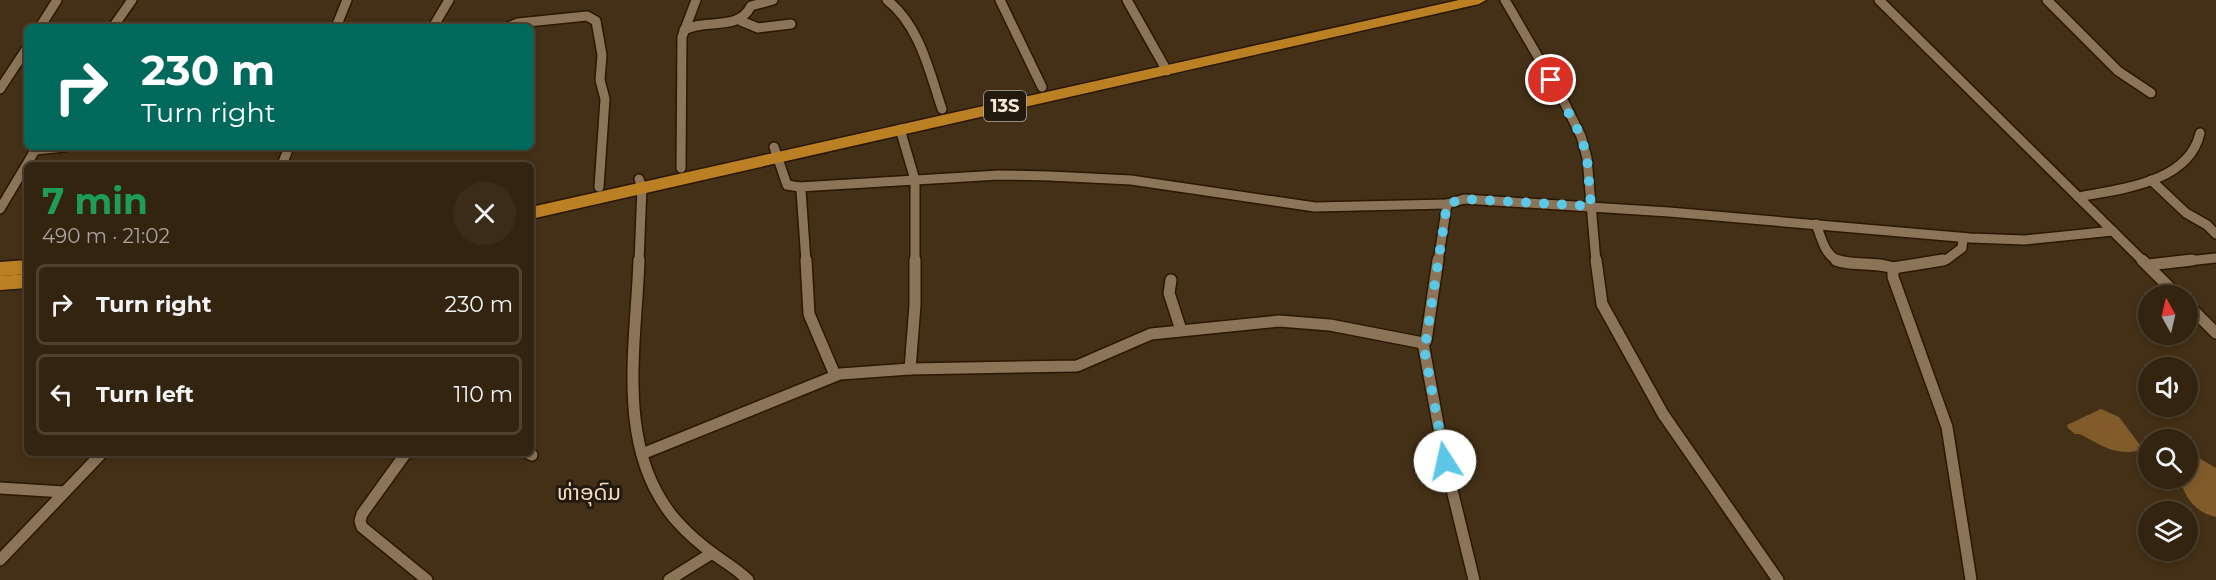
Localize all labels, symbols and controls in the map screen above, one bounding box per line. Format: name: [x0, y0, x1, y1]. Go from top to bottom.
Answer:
text: 230 m: [141, 44, 275, 96]
icon: right: [42, 48, 120, 126]
pin: [1525, 54, 1576, 105]
icon: arrive: [1534, 63, 1567, 96]
road number: 13S: [984, 91, 1026, 121]
text: Turn right: [141, 96, 276, 129]
text: 7 min: [42, 179, 148, 223]
button: close: [453, 182, 516, 245]
text: 490 m · 21:02: [42, 224, 170, 248]
north arrow: [2138, 285, 2198, 345]
map controls: [2138, 285, 2198, 561]
icon: right: [45, 288, 78, 321]
text: Turn right: [96, 291, 211, 318]
text: 230 m: [444, 291, 513, 318]
button: sound: [2138, 357, 2198, 417]
icon: left: [45, 378, 78, 411]
text: Turn left: [96, 381, 194, 408]
text: 110 m: [453, 381, 513, 408]
position arrow: [1413, 429, 1477, 493]
button: search: [2138, 429, 2198, 489]
district label: ທ່າອຸດົມ: [557, 479, 621, 507]
button: layers: [2138, 501, 2198, 561]

